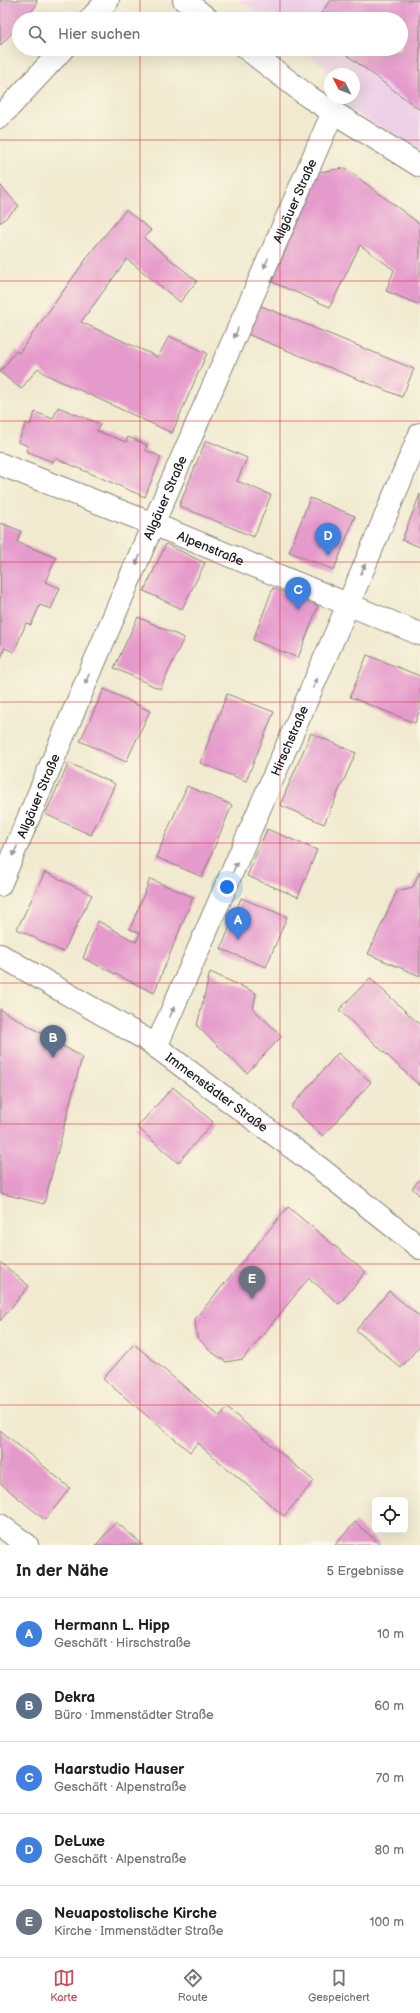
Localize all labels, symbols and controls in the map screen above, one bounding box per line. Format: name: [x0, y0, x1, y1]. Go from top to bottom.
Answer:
search box: [12, 12, 408, 56]
icon: search: [26, 23, 48, 45]
text: Hier suchen: [58, 25, 140, 44]
north arrow: [324, 68, 360, 104]
street label: Allgäuer Straße: [270, 156, 321, 246]
one-way arrow: [263, 258, 269, 270]
one-way arrow: [233, 327, 239, 338]
street label: Allgäuer Straße: [140, 453, 191, 542]
pin: D: [315, 523, 341, 556]
street label: Alpenstraße: [175, 528, 247, 570]
one-way arrow: [135, 554, 141, 565]
one-way arrow: [361, 563, 367, 575]
pin: C: [285, 577, 311, 610]
one-way arrow: [84, 674, 90, 686]
one-way arrow: [312, 677, 318, 689]
street label: Hirschstraße: [268, 703, 312, 779]
street label: Allgäuer Straße: [14, 751, 64, 841]
one-way arrow: [11, 845, 17, 857]
one-way arrow: [232, 861, 238, 872]
your location: [217, 877, 237, 897]
pin: A: [225, 907, 251, 940]
one-way arrow: [169, 1006, 175, 1017]
pin: B: [40, 1025, 66, 1058]
street label: Immenstädter Straße: [162, 1050, 271, 1136]
pin: E: [239, 1266, 265, 1299]
map controls: [372, 1497, 408, 1533]
button: locate: [372, 1497, 408, 1533]
text: In der Nähe: [16, 1561, 109, 1581]
text: 5 Ergebnisse: [327, 1563, 404, 1579]
text: Hermann L. Hipp: [54, 1616, 170, 1635]
text: A: [25, 1626, 33, 1642]
text: 10 m: [377, 1626, 404, 1642]
text: Geschäft · Hirschstraße: [54, 1635, 191, 1651]
text: Dekra: [54, 1688, 95, 1707]
text: B: [24, 1698, 34, 1714]
text: 60 m: [374, 1698, 404, 1714]
text: Büro · Immenstädter Straße: [54, 1707, 214, 1723]
text: Haarstudio Hauser: [54, 1760, 184, 1779]
text: C: [24, 1770, 34, 1786]
text: 70 m: [376, 1770, 404, 1786]
text: Geschäft · Alpenstraße: [54, 1779, 186, 1795]
text: DeLuxe: [54, 1832, 105, 1851]
text: D: [24, 1842, 34, 1858]
text: 80 m: [375, 1842, 404, 1858]
text: Geschäft · Alpenstraße: [54, 1851, 186, 1867]
text: Neuapostolische Kirche: [54, 1904, 217, 1923]
text: E: [25, 1914, 33, 1930]
text: 100 m: [369, 1914, 404, 1930]
text: Kirche · Immenstädter Straße: [54, 1923, 223, 1939]
tab: Karte: [50, 1967, 77, 2004]
tab: Route: [178, 1967, 207, 2004]
tab: Gespeichert: [308, 1967, 370, 2004]

